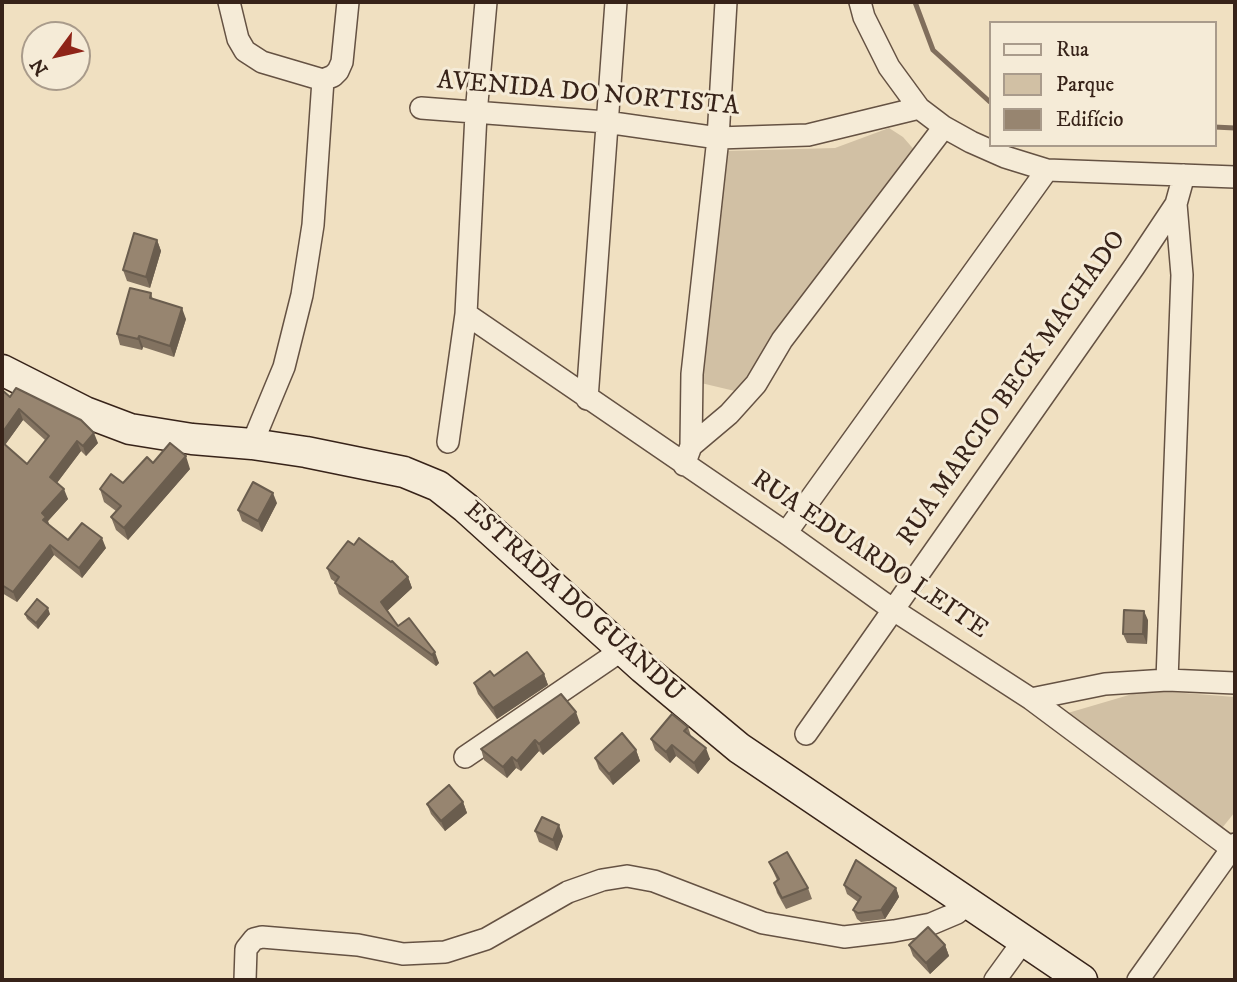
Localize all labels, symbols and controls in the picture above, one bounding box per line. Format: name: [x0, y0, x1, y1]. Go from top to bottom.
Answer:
north arrow: [21, 21, 91, 91]
legend: [988, 21, 1216, 147]
text: Rua: [1056, 37, 1089, 63]
text: N: [26, 54, 54, 79]
street label: AVENIDA DO NORTISTA: [436, 66, 740, 124]
text: Parque: [1056, 72, 1114, 98]
text: Edifício: [1056, 107, 1124, 133]
street label: RUA MARCIO BECK MACHADO: [892, 226, 1134, 552]
street label: RUA EDUARDO LEITE: [745, 465, 993, 647]
street label: ESTRADA DO GUANDU: [457, 496, 689, 710]

